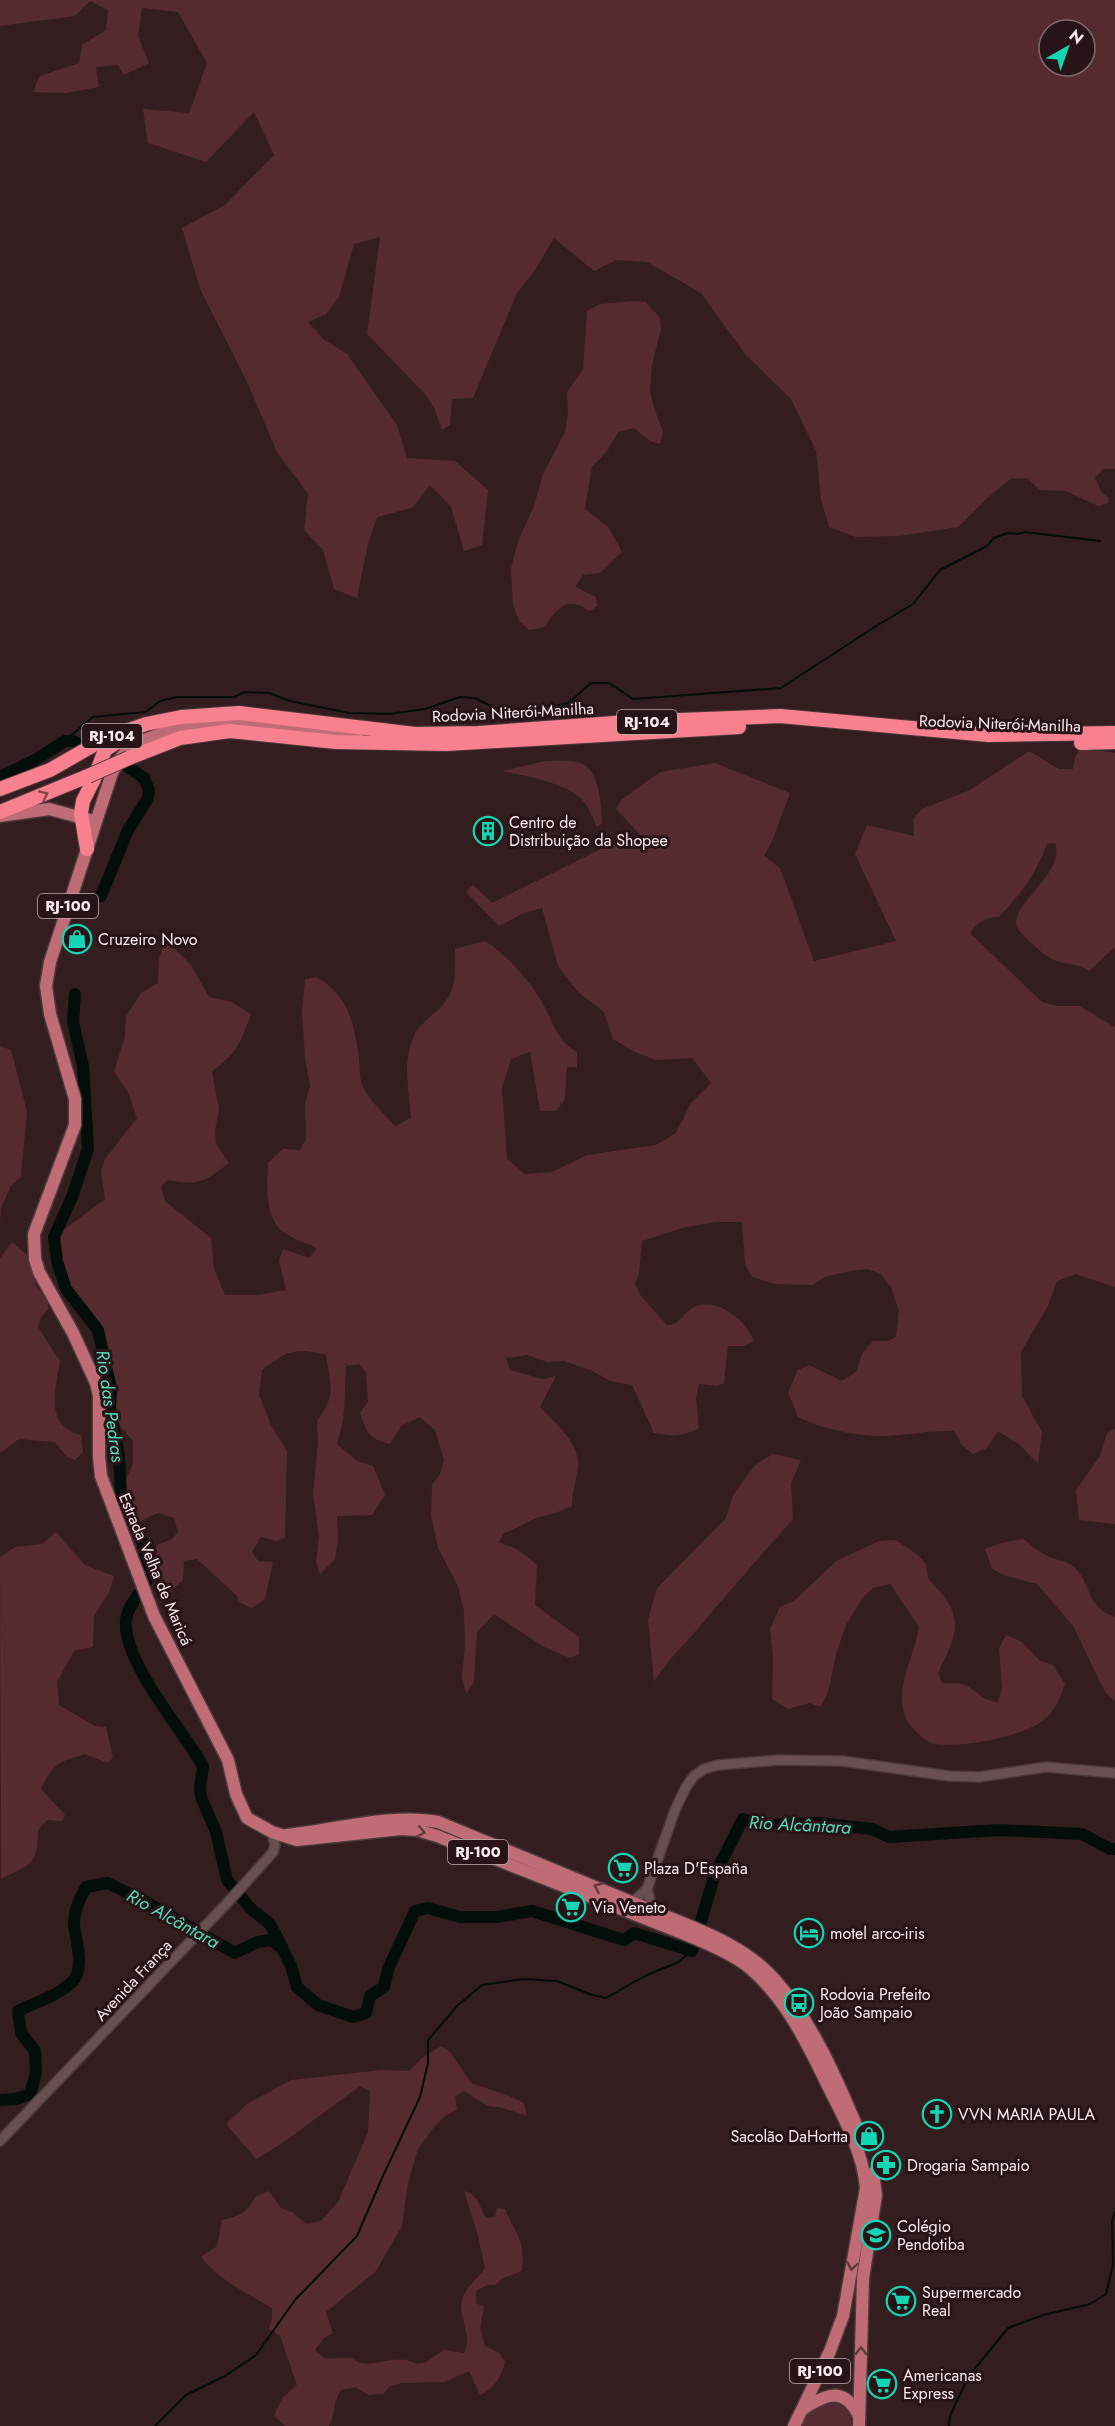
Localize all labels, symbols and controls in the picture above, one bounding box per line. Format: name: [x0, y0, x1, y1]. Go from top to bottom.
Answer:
north arrow: [1037, 18, 1097, 78]
text: N: [1064, 24, 1089, 50]
street label: Rodovia Niterói-Manilha: [431, 697, 595, 728]
street label: Rodovia Niterói-Manilha: [919, 709, 1081, 738]
road number: RJ-104: [617, 710, 677, 734]
road number: RJ-104: [82, 724, 142, 748]
one-way arrow: [38, 790, 49, 802]
place label: Centro de Distribuição da Shopee: [509, 811, 668, 852]
building icon: Centro de Distribuição da Shopee: [472, 815, 504, 847]
road number: RJ-100: [38, 894, 98, 918]
shop icon: Cruzeiro Novo: [61, 923, 93, 955]
place label: Cruzeiro Novo: [98, 928, 198, 951]
water label: Rio das Pedras: [89, 1348, 131, 1465]
street label: Estrada Velha de Maricá: [113, 1489, 198, 1649]
water label: Rio Alcântara: [748, 1809, 852, 1841]
one-way arrow: [416, 1825, 426, 1838]
road number: RJ-100: [448, 1840, 508, 1864]
supermarket icon: Plaza D'España: [607, 1852, 639, 1884]
place label: Plaza D'España: [644, 1857, 748, 1880]
one-way arrow: [593, 1882, 604, 1894]
water label: Rio Alcântara: [122, 1883, 224, 1955]
supermarket icon: Via Veneto: [555, 1891, 587, 1923]
place label: Via Veneto: [592, 1896, 666, 1919]
hotel icon: motel arco-iris: [793, 1917, 825, 1949]
place label: motel arco-iris: [830, 1922, 925, 1945]
street label: Avenida França: [90, 1935, 177, 2026]
place label: Rodovia Prefeito João Sampaio: [818, 1983, 931, 2024]
bus stop icon: Rodovia Prefeito João Sampaio: [783, 1987, 815, 2019]
church icon: VVN MARIA PAULA: [921, 2098, 953, 2130]
place label: VVN MARIA PAULA: [958, 2103, 1095, 2126]
shop icon: Sacolão DaHortta: [853, 2120, 885, 2152]
place label: Sacolão DaHortta: [731, 2125, 848, 2148]
pharmacy icon: Drogaria Sampaio: [870, 2149, 902, 2181]
place label: Drogaria Sampaio: [907, 2154, 1030, 2177]
place label: Colégio Pendotiba: [897, 2215, 965, 2256]
school or university icon: Colégio Pendotiba: [860, 2219, 892, 2251]
one-way arrow: [846, 2261, 859, 2271]
place label: Supermercado Real: [922, 2281, 1021, 2322]
supermarket icon: Supermercado Real: [885, 2285, 917, 2317]
one-way arrow: [855, 2346, 867, 2355]
road number: RJ-100: [790, 2359, 850, 2383]
place label: Americanas Express: [903, 2364, 982, 2405]
supermarket icon: Americanas Express: [866, 2368, 898, 2400]

